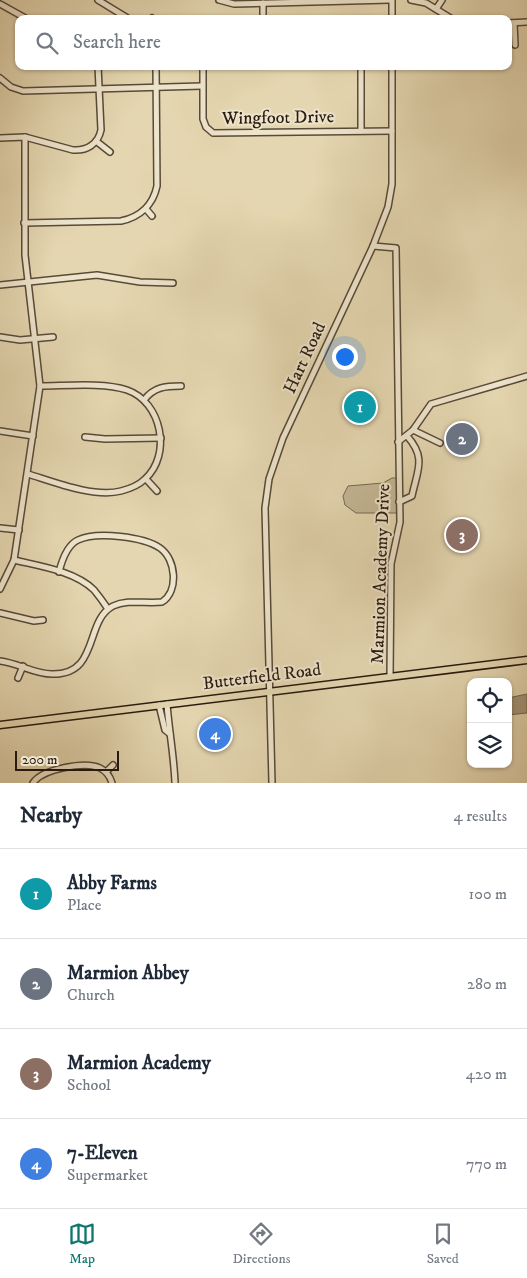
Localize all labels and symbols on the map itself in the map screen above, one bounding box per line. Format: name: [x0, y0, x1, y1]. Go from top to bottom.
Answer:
street label: Wingfoot Drive: [221, 106, 334, 130]
street label: Hart Road: [279, 319, 331, 397]
your location: [332, 344, 358, 370]
pin: 1: [344, 388, 376, 426]
pin: 2: [446, 420, 478, 458]
street label: Marmion Academy Drive: [367, 484, 395, 664]
pin: 3: [446, 516, 478, 554]
street label: Butterfield Road: [202, 659, 322, 695]
pin: 4: [199, 715, 231, 753]
scale bar: [15, 748, 119, 771]

